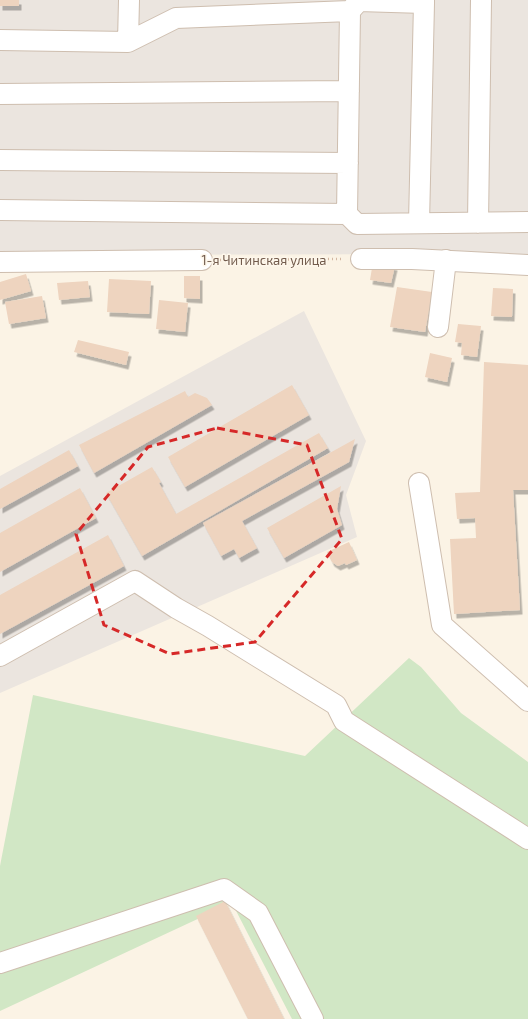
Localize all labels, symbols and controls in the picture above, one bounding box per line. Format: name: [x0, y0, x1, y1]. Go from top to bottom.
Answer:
street label: 1-я Читинская улица: [201, 252, 327, 268]

